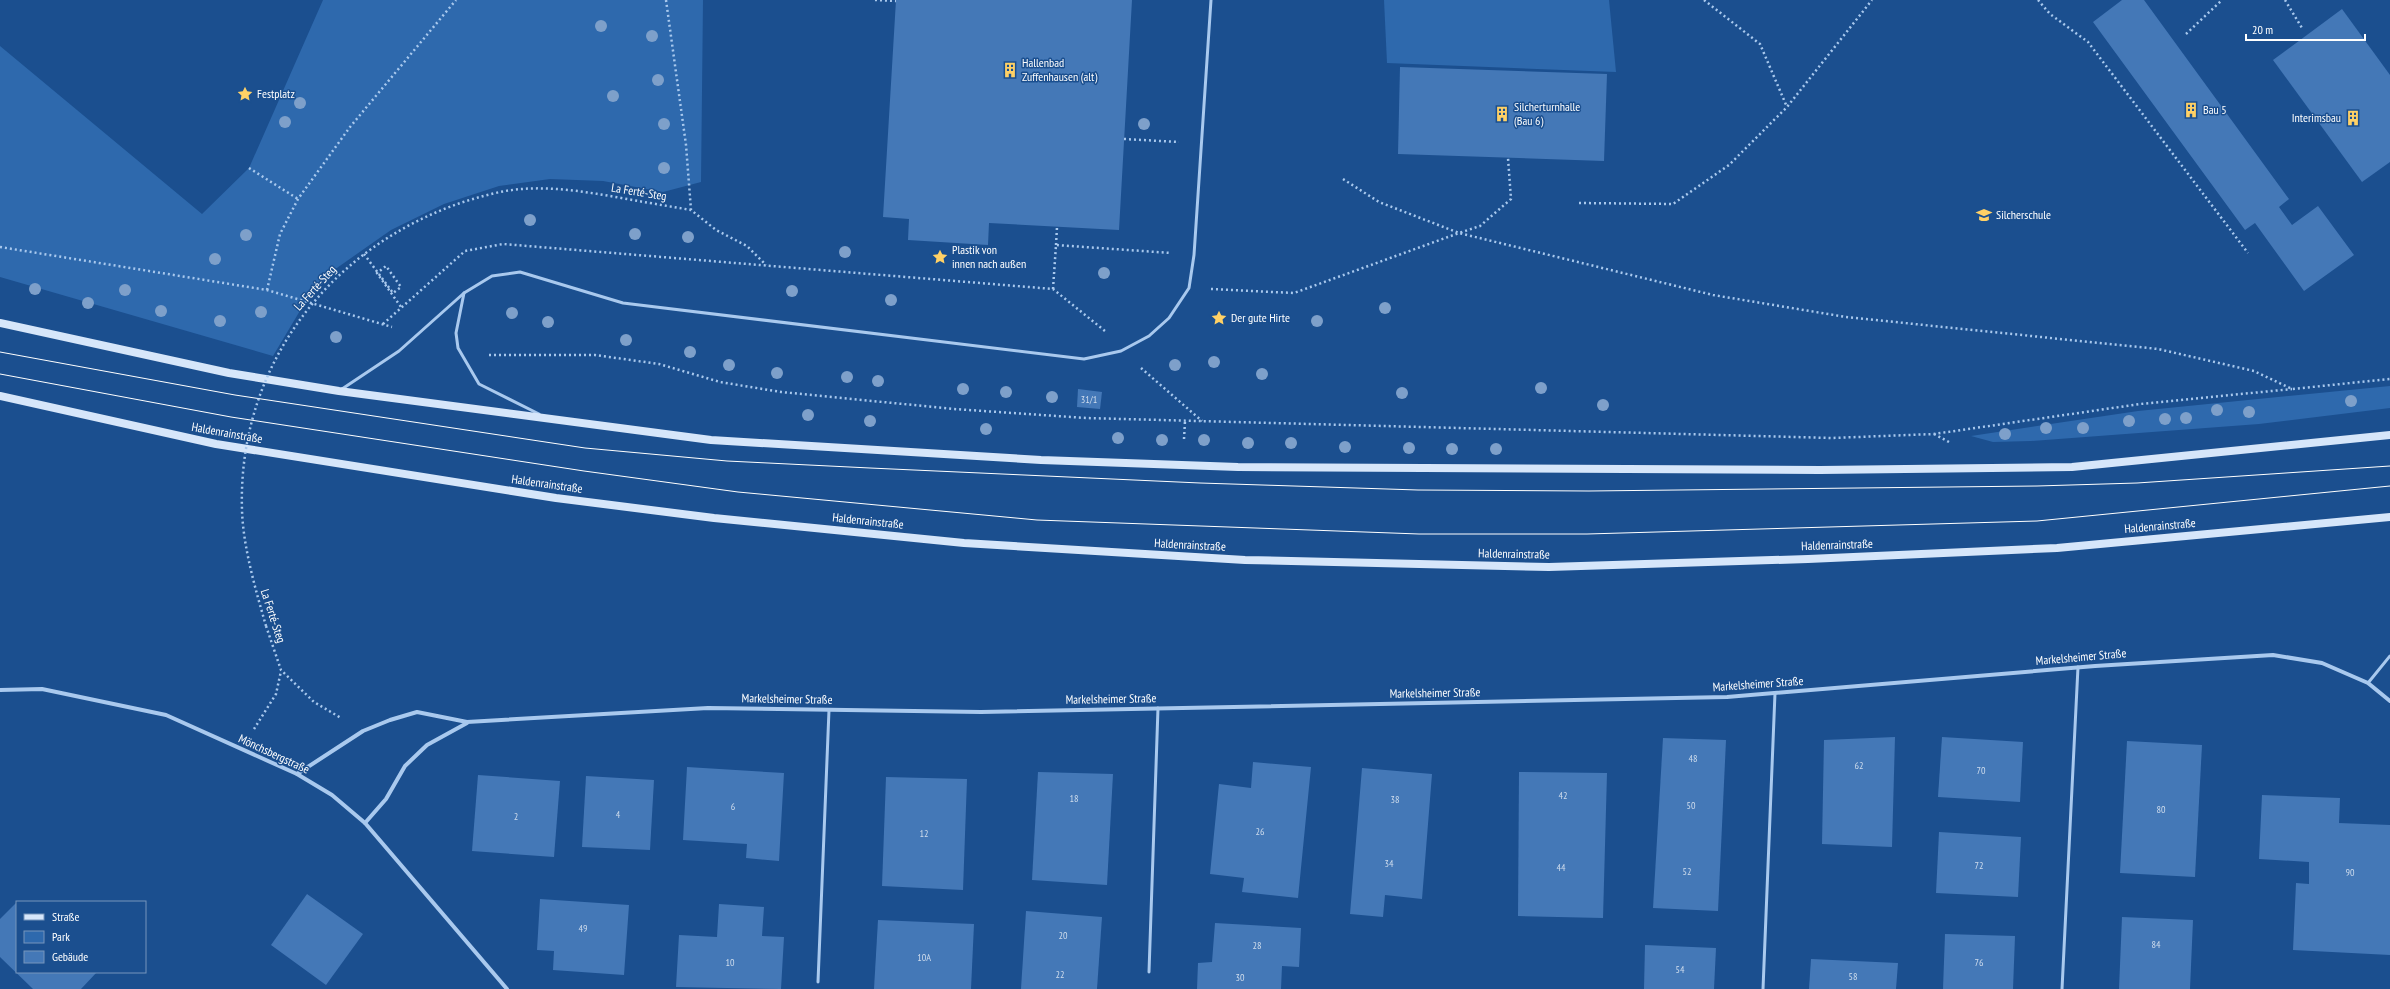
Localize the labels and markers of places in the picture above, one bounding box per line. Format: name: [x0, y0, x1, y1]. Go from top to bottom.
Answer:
place label: Hallenbad Zuffenhausen (alt): [1022, 55, 1097, 84]
building icon: Hallenbad Zuffenhausen (alt): [1001, 61, 1019, 79]
place icon: Festplatz: [236, 85, 254, 103]
place label: Festplatz: [257, 86, 295, 101]
place label: Silcherturnhalle (Bau 6): [1514, 99, 1580, 128]
building icon: Bau 5: [2182, 101, 2200, 119]
place label: Bau 5: [2203, 102, 2227, 117]
building icon: Silcherturnhalle (Bau 6): [1493, 105, 1511, 123]
building icon: Interimsbau: [2344, 109, 2362, 127]
place label: Interimsbau: [2292, 110, 2341, 125]
school or university icon: Silcherschule: [1975, 206, 1993, 224]
place label: Silcherschule: [1996, 207, 2051, 222]
place label: Plastik von innen nach außen: [952, 242, 1026, 271]
place icon: Plastik von innen nach außen: [931, 248, 949, 266]
place icon: Der gute Hirte: [1210, 309, 1228, 327]
place label: Der gute Hirte: [1231, 310, 1290, 325]

